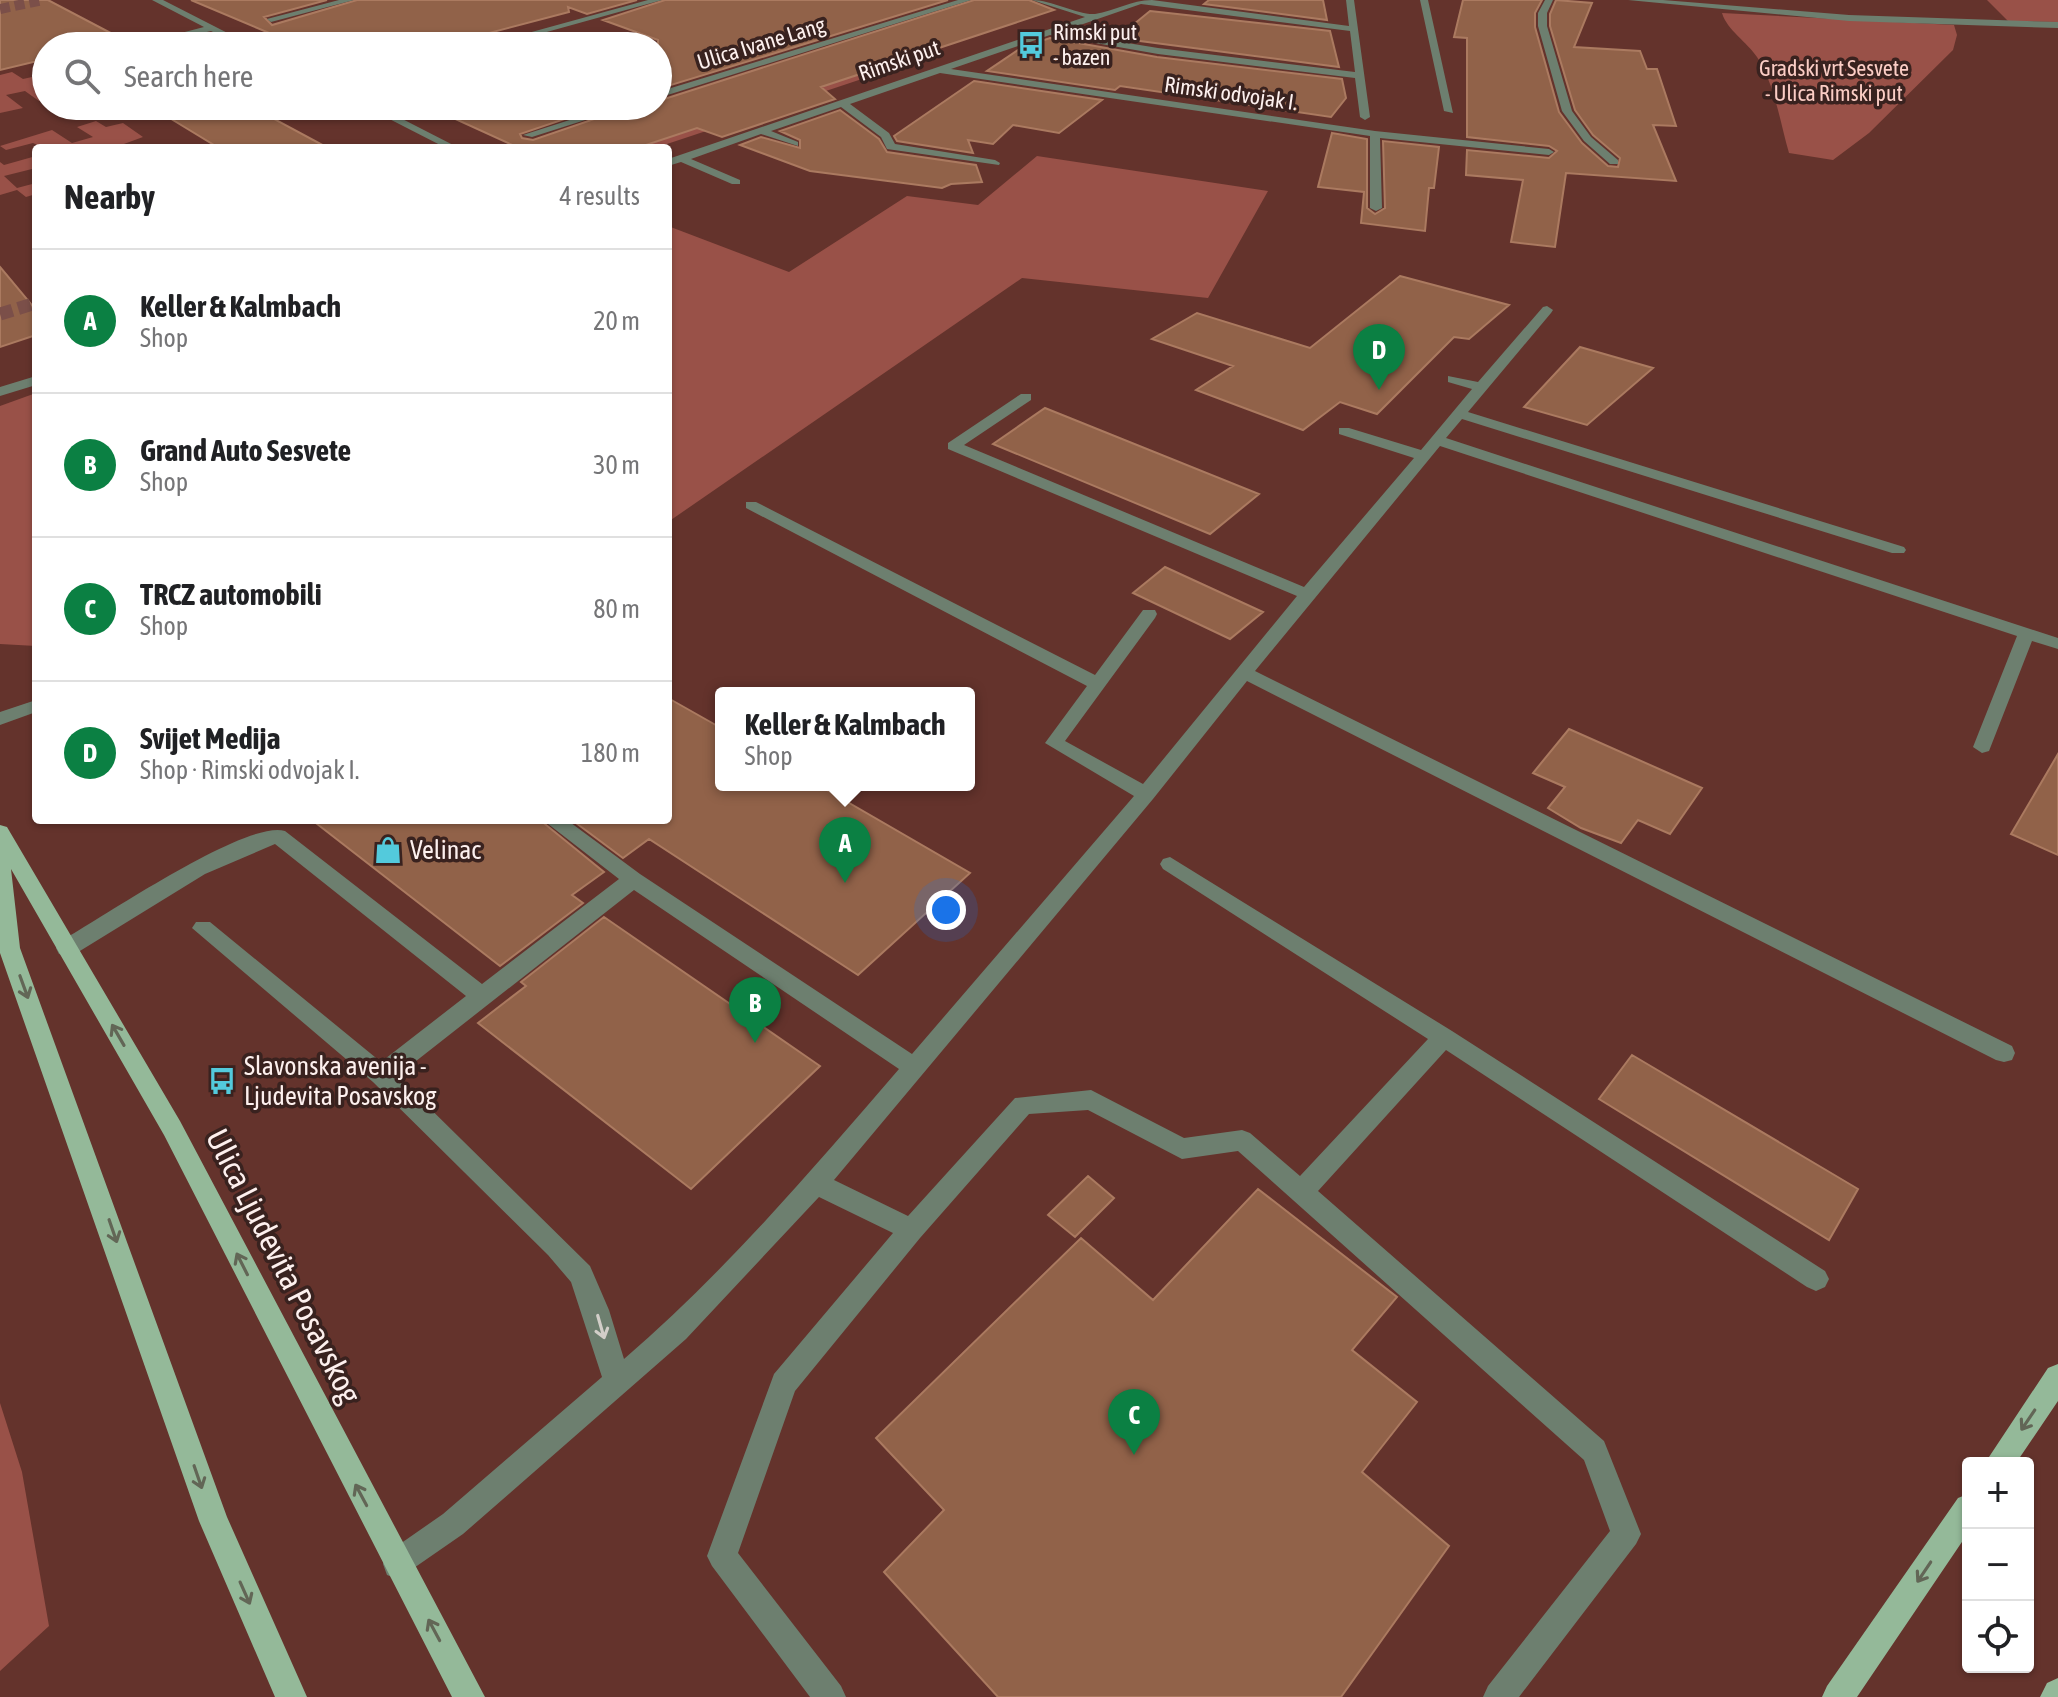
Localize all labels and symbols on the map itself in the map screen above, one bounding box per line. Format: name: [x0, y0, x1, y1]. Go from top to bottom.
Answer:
street label: Ulica Ivane Lang: [694, 11, 829, 75]
place label: Rimski put - bazen: [1053, 19, 1137, 70]
bus stop icon: Rimski put - bazen: [1016, 30, 1046, 60]
street label: Rimski put: [855, 34, 943, 86]
park label: Gradski vrt Sesvete - Ulica Rimski put: [1759, 55, 1909, 106]
street label: Rimski odvojak I.: [1163, 71, 1299, 115]
pin: D: [1353, 324, 1405, 390]
pin: A: [819, 817, 871, 883]
shop icon: Velinac: [373, 835, 403, 865]
place label: Velinac: [410, 835, 481, 865]
your location: [926, 890, 966, 930]
one-way arrow: [18, 974, 32, 999]
pin: B: [729, 977, 781, 1043]
one-way arrow: [110, 1024, 126, 1047]
place label: Slavonska avenija - Ljudevita Posavskog: [244, 1051, 437, 1111]
bus stop icon: Slavonska avenija - Ljudevita Posavskog: [207, 1066, 237, 1096]
street label: Ulica Ljudevita Posavskog: [199, 1123, 369, 1409]
one-way arrow: [106, 1219, 121, 1244]
one-way arrow: [234, 1252, 249, 1276]
one-way arrow: [594, 1313, 609, 1339]
pin: C: [1108, 1389, 1160, 1455]
one-way arrow: [2020, 1408, 2036, 1431]
one-way arrow: [192, 1464, 207, 1489]
one-way arrow: [353, 1483, 369, 1507]
one-way arrow: [1916, 1561, 1932, 1583]
one-way arrow: [239, 1580, 254, 1604]
one-way arrow: [425, 1619, 441, 1643]

